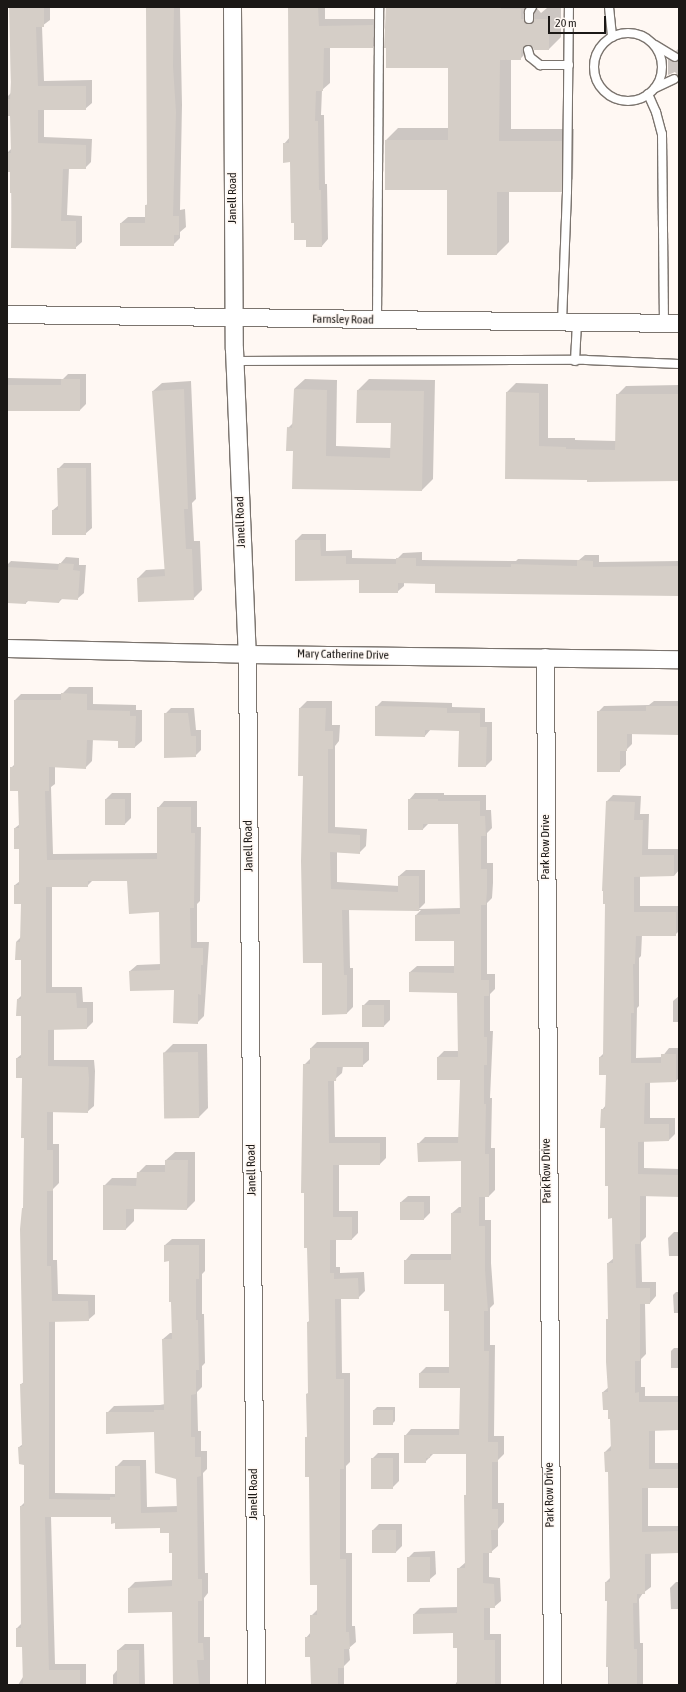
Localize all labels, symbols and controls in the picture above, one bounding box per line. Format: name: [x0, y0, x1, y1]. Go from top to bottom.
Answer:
scale bar: [550, 8, 608, 34]
text: 20 m: [555, 16, 577, 30]
street label: Janell Road: [226, 172, 240, 224]
street label: Farnsley Road: [312, 312, 374, 328]
street label: Janell Road: [233, 496, 249, 548]
street label: Mary Catherine Drive: [297, 647, 389, 663]
street label: Park Row Drive: [539, 814, 553, 880]
street label: Janell Road: [241, 820, 257, 872]
street label: Park Row Drive: [539, 1138, 555, 1204]
street label: Janell Road: [244, 1144, 260, 1196]
street label: Park Row Drive: [542, 1462, 558, 1528]
street label: Janell Road: [247, 1468, 261, 1520]

